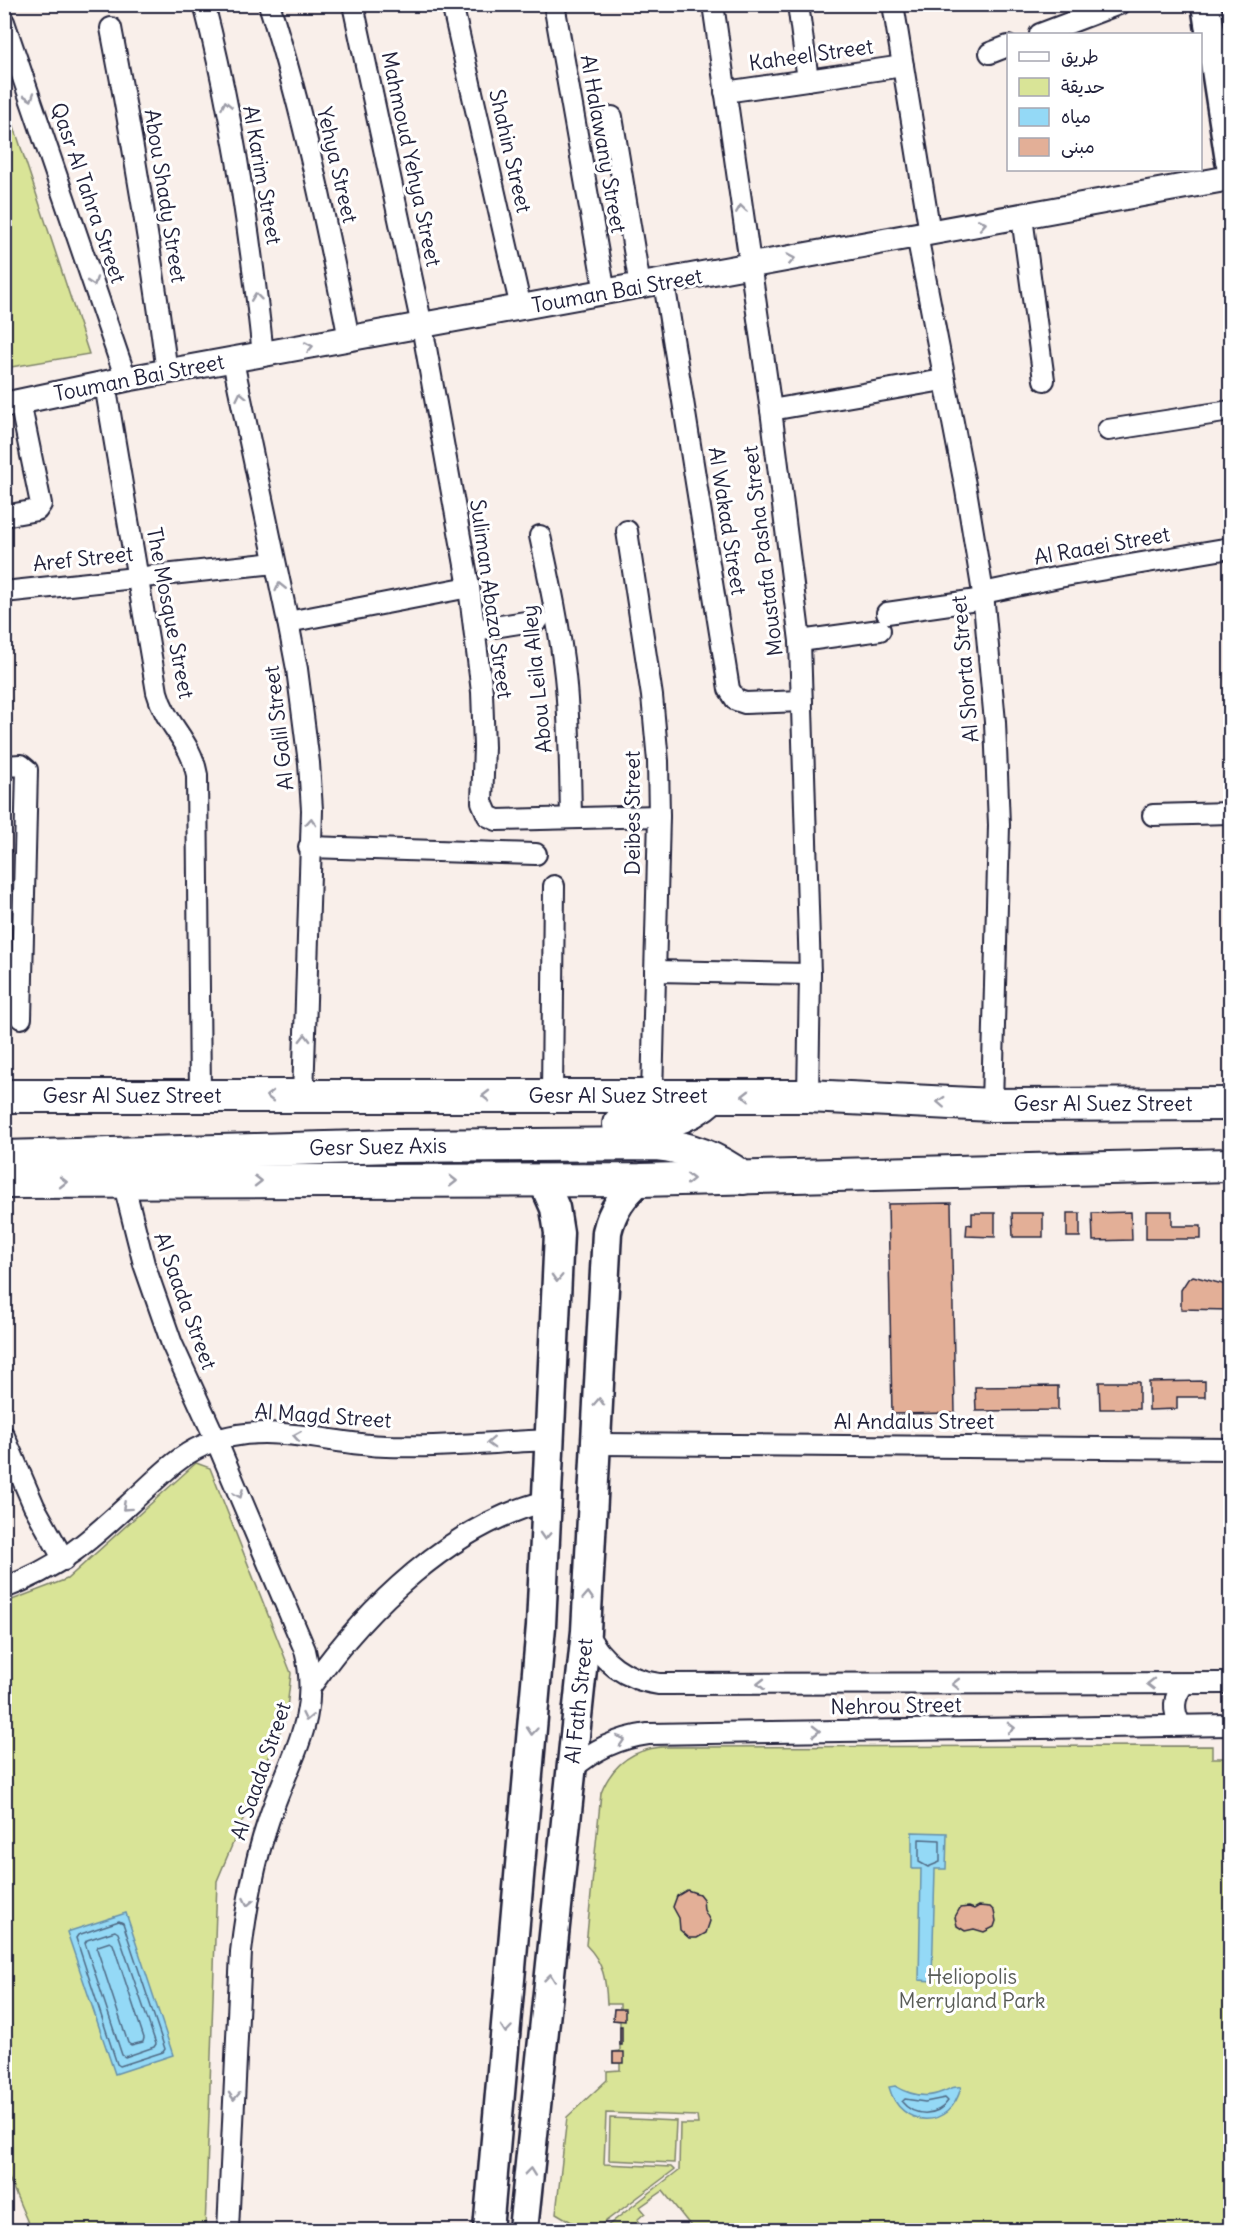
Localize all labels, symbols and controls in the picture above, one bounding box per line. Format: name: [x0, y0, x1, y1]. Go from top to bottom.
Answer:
street label: Kaheel Street: [747, 32, 875, 77]
legend: [1007, 33, 1202, 171]
text: طريق: [1061, 45, 1099, 68]
street label: Mahmoud Yehya Street: [376, 49, 447, 269]
street label: Al Halawany Street: [575, 53, 632, 235]
text: حديقة: [1061, 75, 1105, 98]
street label: Shahin Street: [483, 87, 538, 215]
one-way arrow: [23, 91, 35, 102]
street label: Qasr Al Tahra Street: [45, 99, 132, 287]
one-way arrow: [220, 100, 233, 110]
street label: Al Karim Street: [237, 103, 288, 247]
street label: Yehya Street: [311, 104, 364, 226]
text: مياه: [1061, 105, 1091, 128]
street label: Abou Shady Street: [138, 107, 193, 285]
text: مبنى: [1061, 135, 1095, 158]
one-way arrow: [736, 204, 748, 213]
one-way arrow: [977, 218, 987, 231]
one-way arrow: [785, 253, 795, 266]
street label: Touman Bai Street: [530, 262, 704, 319]
one-way arrow: [85, 276, 98, 287]
one-way arrow: [251, 293, 263, 302]
one-way arrow: [304, 341, 314, 354]
street label: Touman Bai Street: [52, 348, 226, 407]
one-way arrow: [235, 392, 248, 402]
street label: Moustafa Pasha Street: [736, 444, 789, 658]
street label: Al Wakad Street: [702, 445, 753, 597]
street label: Suliman Abaza Street: [464, 498, 519, 700]
street label: Al Raaei Street: [1032, 520, 1172, 571]
street label: The Mosque Street: [141, 525, 200, 701]
street label: Aref Street: [31, 540, 134, 577]
one-way arrow: [275, 583, 288, 593]
street label: Al Shorta Street: [945, 594, 984, 744]
street label: Abou Leila Alley: [515, 604, 558, 754]
street label: Al Galil Street: [257, 664, 300, 792]
street label: Deibes Street: [619, 751, 646, 875]
one-way arrow: [304, 817, 317, 826]
one-way arrow: [298, 1033, 311, 1042]
street label: Gesr Al Suez Street: [42, 1082, 222, 1109]
street label: Gesr Al Suez Street: [528, 1082, 708, 1109]
one-way arrow: [482, 1089, 491, 1102]
one-way arrow: [266, 1090, 275, 1102]
one-way arrow: [742, 1090, 751, 1102]
street label: Gesr Al Suez Street: [1013, 1090, 1193, 1117]
one-way arrow: [937, 1096, 946, 1109]
street label: Gesr Suez Axis: [309, 1132, 447, 1161]
one-way arrow: [685, 1173, 694, 1185]
one-way arrow: [253, 1175, 262, 1187]
one-way arrow: [448, 1175, 457, 1187]
one-way arrow: [58, 1176, 67, 1188]
street label: Al Saada Street: [148, 1229, 223, 1373]
one-way arrow: [550, 1274, 563, 1283]
street label: Al Magd Street: [254, 1397, 392, 1434]
one-way arrow: [592, 1397, 605, 1406]
street label: Al Andalus Street: [834, 1408, 994, 1435]
one-way arrow: [292, 1430, 301, 1442]
one-way arrow: [487, 1436, 496, 1449]
one-way arrow: [232, 1488, 244, 1499]
one-way arrow: [122, 1500, 133, 1511]
one-way arrow: [539, 1532, 552, 1541]
one-way arrow: [582, 1592, 595, 1601]
street label: Al Fath Street: [558, 1637, 599, 1765]
one-way arrow: [757, 1678, 766, 1690]
one-way arrow: [952, 1678, 961, 1690]
one-way arrow: [1147, 1678, 1156, 1690]
street label: Nehrou Street: [830, 1691, 962, 1720]
street label: Al Saada Street: [224, 1698, 297, 1843]
one-way arrow: [301, 1712, 314, 1722]
one-way arrow: [1006, 1722, 1015, 1734]
one-way arrow: [811, 1725, 820, 1737]
one-way arrow: [526, 1726, 539, 1735]
one-way arrow: [615, 1734, 626, 1747]
one-way arrow: [242, 1897, 255, 1907]
park label: Heliopolis Merryland Park: [899, 1963, 1045, 2014]
one-way arrow: [543, 1974, 556, 1983]
one-way arrow: [500, 2025, 513, 2034]
one-way arrow: [228, 2092, 241, 2101]
one-way arrow: [523, 2168, 536, 2177]

